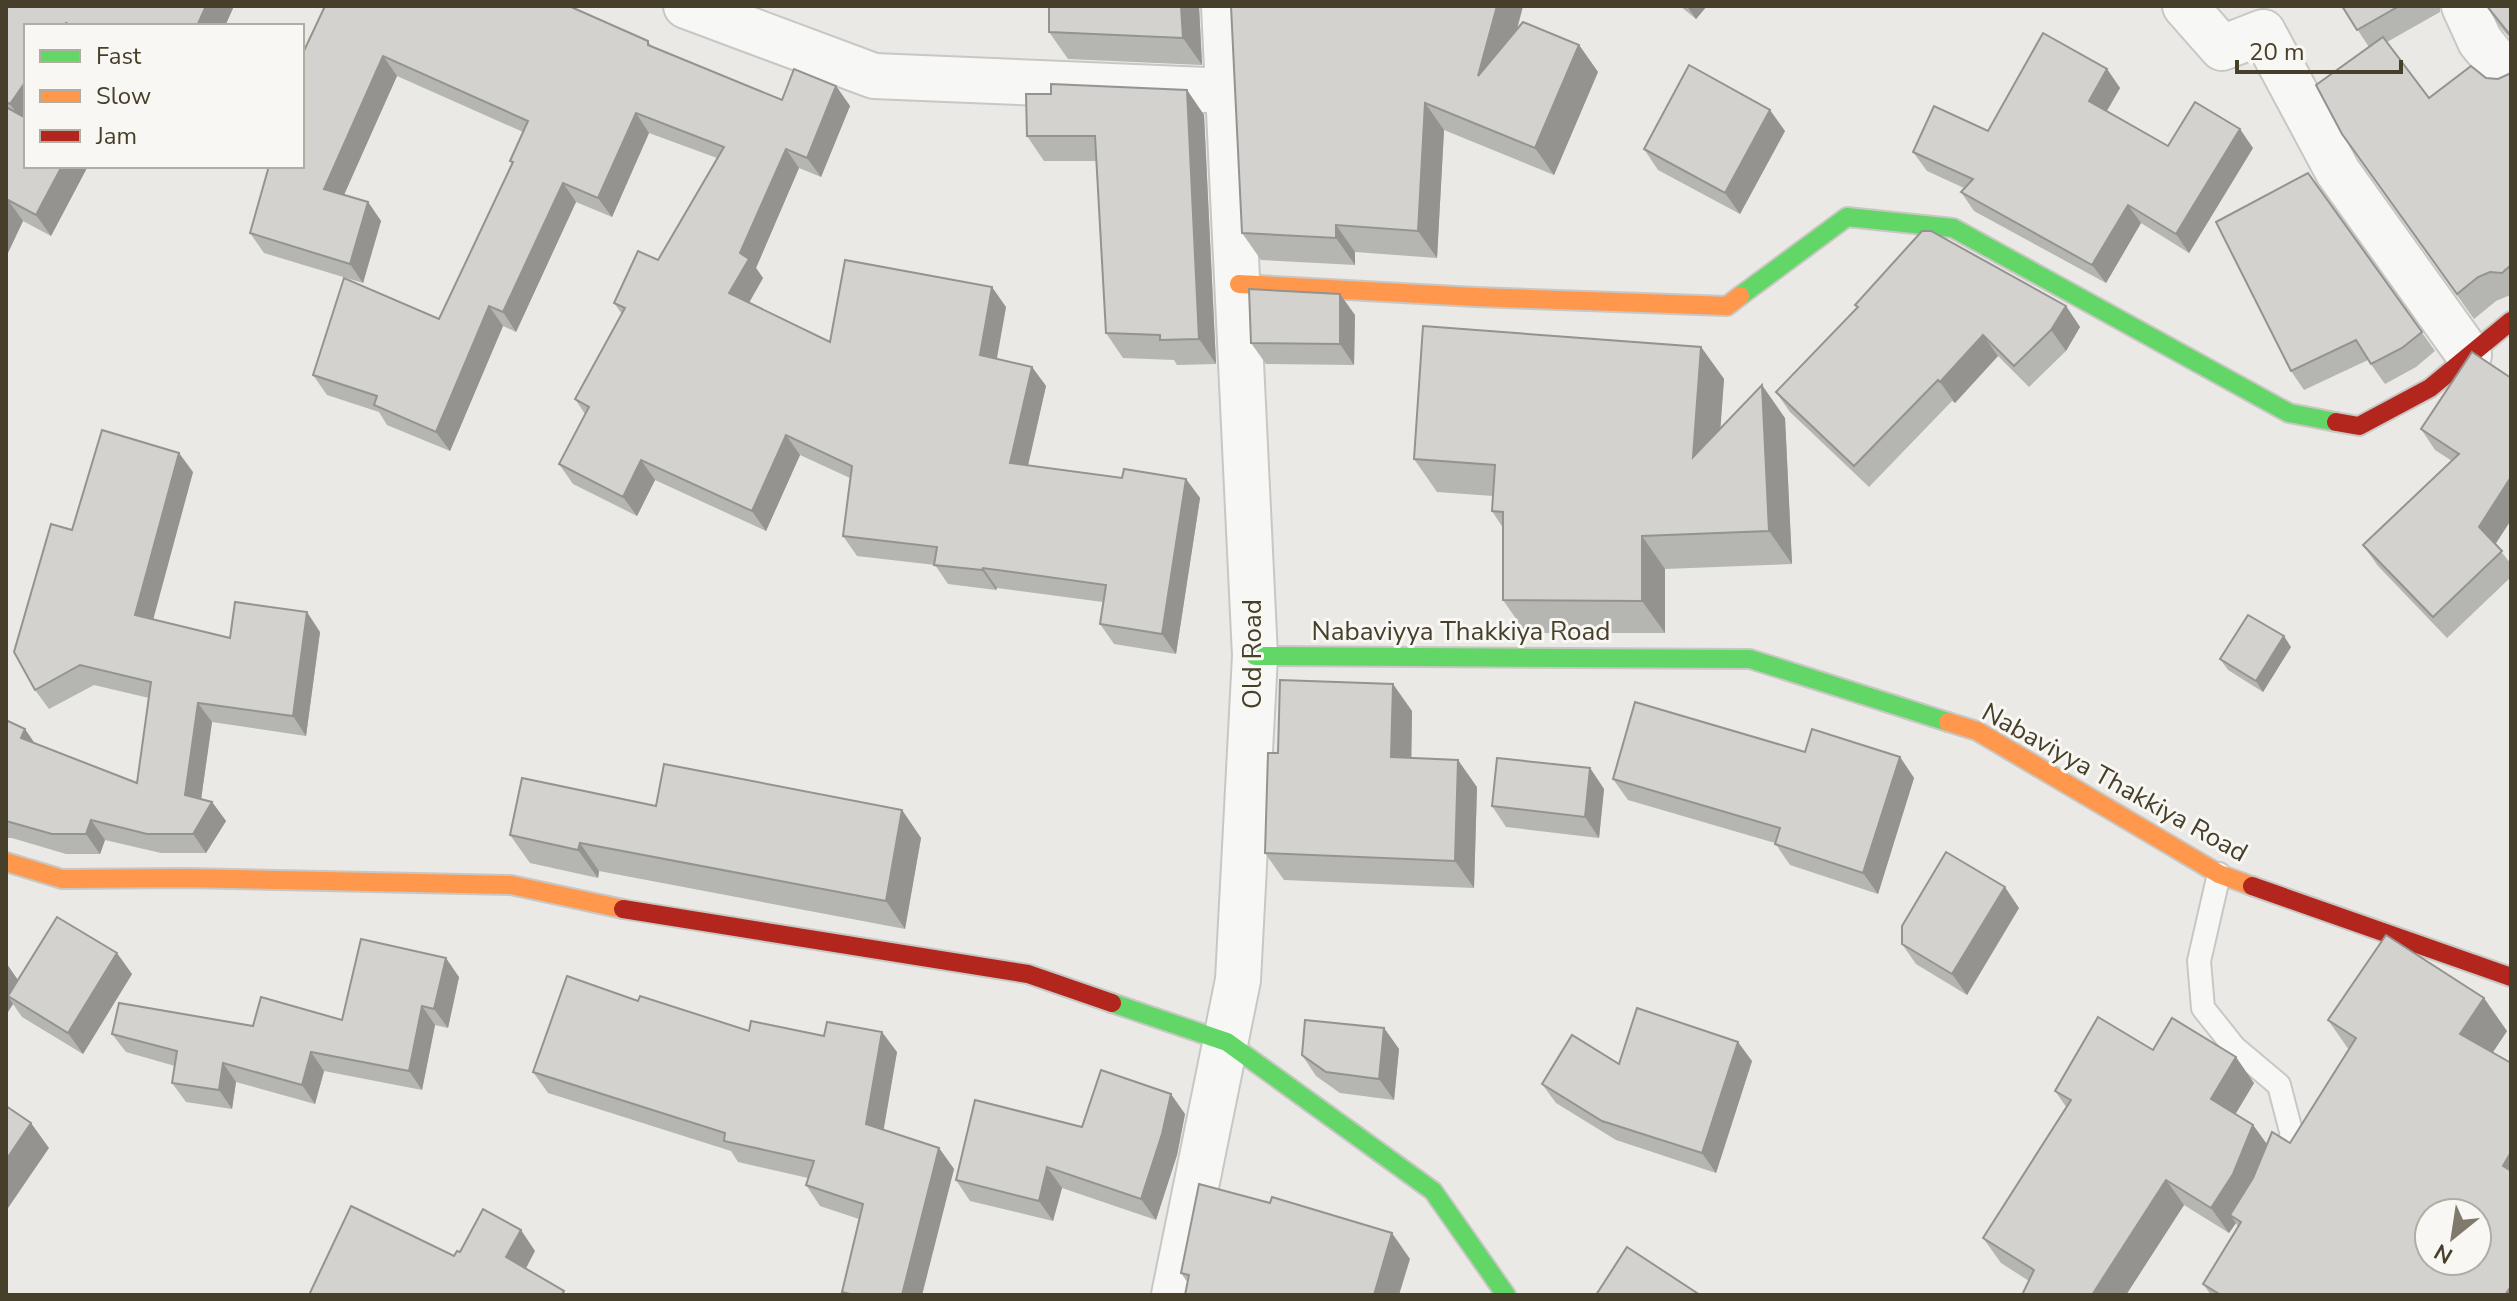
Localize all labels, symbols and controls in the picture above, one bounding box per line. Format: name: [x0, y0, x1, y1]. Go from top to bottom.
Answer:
legend: [24, 24, 304, 168]
scale bar: [2237, 24, 2401, 74]
text: 20 m: [2249, 36, 2305, 68]
text: Fast: [96, 40, 142, 72]
text: Slow: [96, 80, 151, 112]
text: Jam: [95, 120, 137, 152]
street label: Old Road: [1235, 599, 1270, 709]
street label: Nabaviyya Thakkiya Road: [1312, 614, 1610, 649]
street label: Nabaviyya Thakkiya Road: [1976, 695, 2254, 870]
north arrow: [2413, 1197, 2493, 1277]
text: N: [2429, 1236, 2458, 1271]

